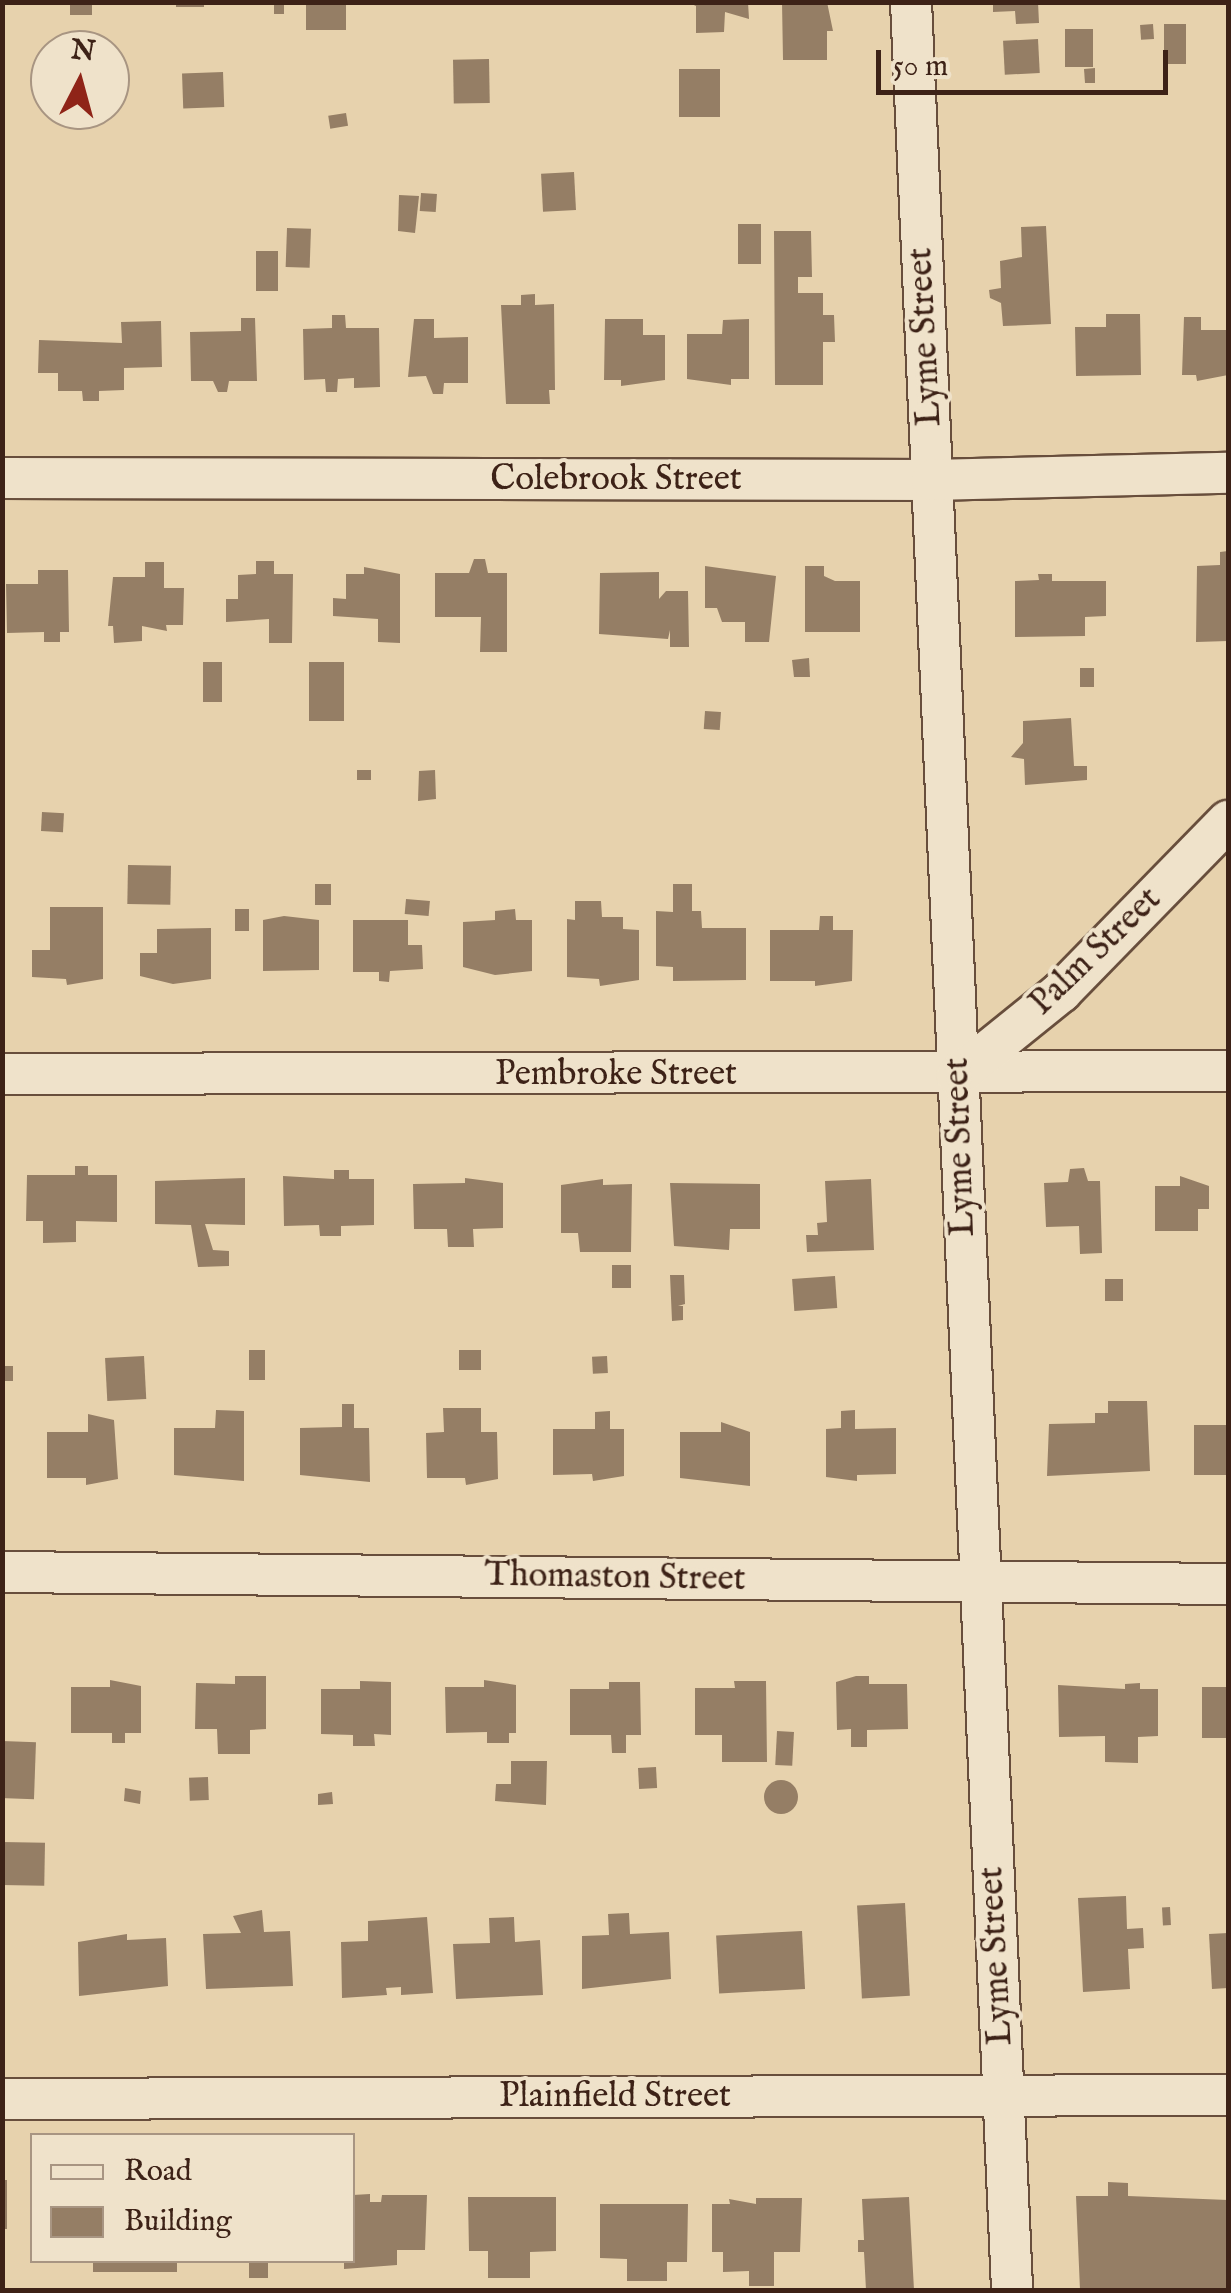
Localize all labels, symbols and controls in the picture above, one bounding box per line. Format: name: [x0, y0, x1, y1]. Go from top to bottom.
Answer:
north arrow: [30, 30, 130, 130]
scale bar: [881, 30, 1174, 92]
text: N: [69, 33, 97, 70]
text: 50 m: [893, 48, 948, 86]
street label: Lyme Street: [900, 247, 952, 427]
street label: Colebrook Street: [490, 459, 742, 501]
street label: Palm Street: [1022, 879, 1170, 1025]
street label: Pembroke Street: [495, 1054, 737, 1096]
street label: Lyme Street: [937, 1057, 985, 1237]
street label: Thomaston Street: [484, 1555, 746, 1601]
street label: Lyme Street: [971, 1866, 1023, 2046]
street label: Plainfield Street: [499, 2076, 731, 2118]
legend: [30, 2133, 355, 2263]
text: Road: [124, 2153, 192, 2191]
text: Building: [124, 2203, 232, 2241]

